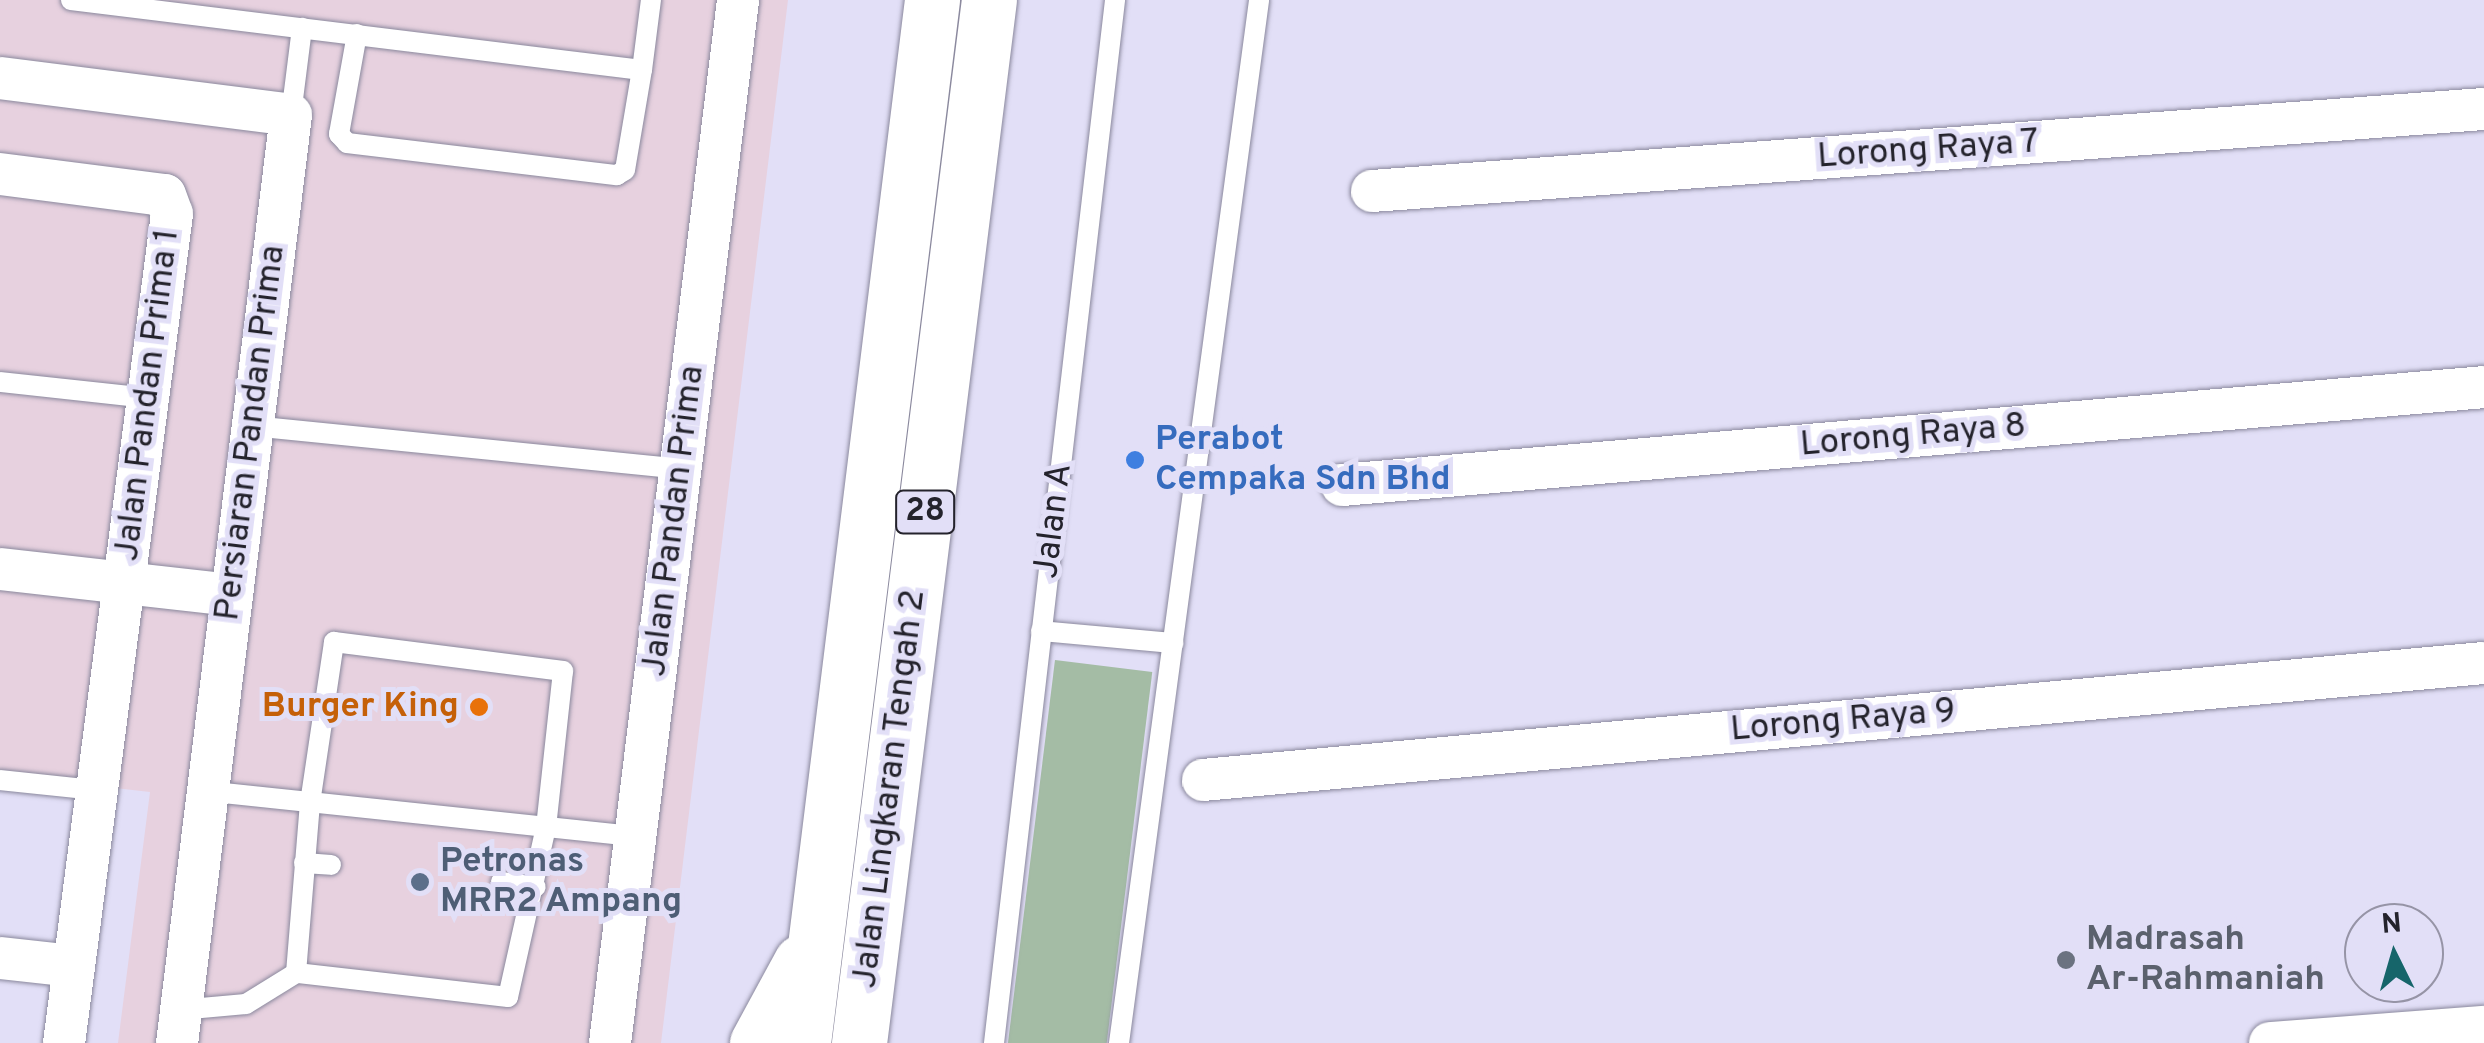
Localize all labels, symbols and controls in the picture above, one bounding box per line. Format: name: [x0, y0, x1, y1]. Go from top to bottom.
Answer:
street label: Lorong Raya 7: [1815, 121, 2041, 179]
street label: Jalan Pandan Prima 1: [107, 227, 189, 563]
street label: Persiaran Pandan Prima: [207, 243, 295, 623]
street label: Jalan Pandan Prima: [634, 363, 714, 679]
street label: Lorong Raya 8: [1798, 405, 2028, 467]
place label: Perabot Cempaka Sdn Bhd: [1155, 419, 1451, 501]
marker: Perabot Cempaka Sdn Bhd: [1124, 449, 1146, 471]
street label: Jalan A: [1026, 460, 1082, 582]
road number: 28: [895, 485, 955, 539]
street label: Jalan Lingkaran Tengah 2: [845, 587, 935, 991]
place label: Burger King: [262, 686, 459, 728]
street label: Lorong Raya 9: [1729, 690, 1957, 752]
marker: Burger King: [468, 696, 490, 718]
place label: Petronas MRR2 Ampang: [440, 841, 684, 923]
marker: Petronas MRR2 Ampang: [409, 871, 431, 893]
north arrow: [2344, 903, 2444, 1003]
text: N: [2380, 906, 2403, 944]
place label: Madrasah Ar-Rahmaniah: [2086, 919, 2325, 1001]
marker: Madrasah Ar-Rahmaniah: [2055, 949, 2077, 971]

